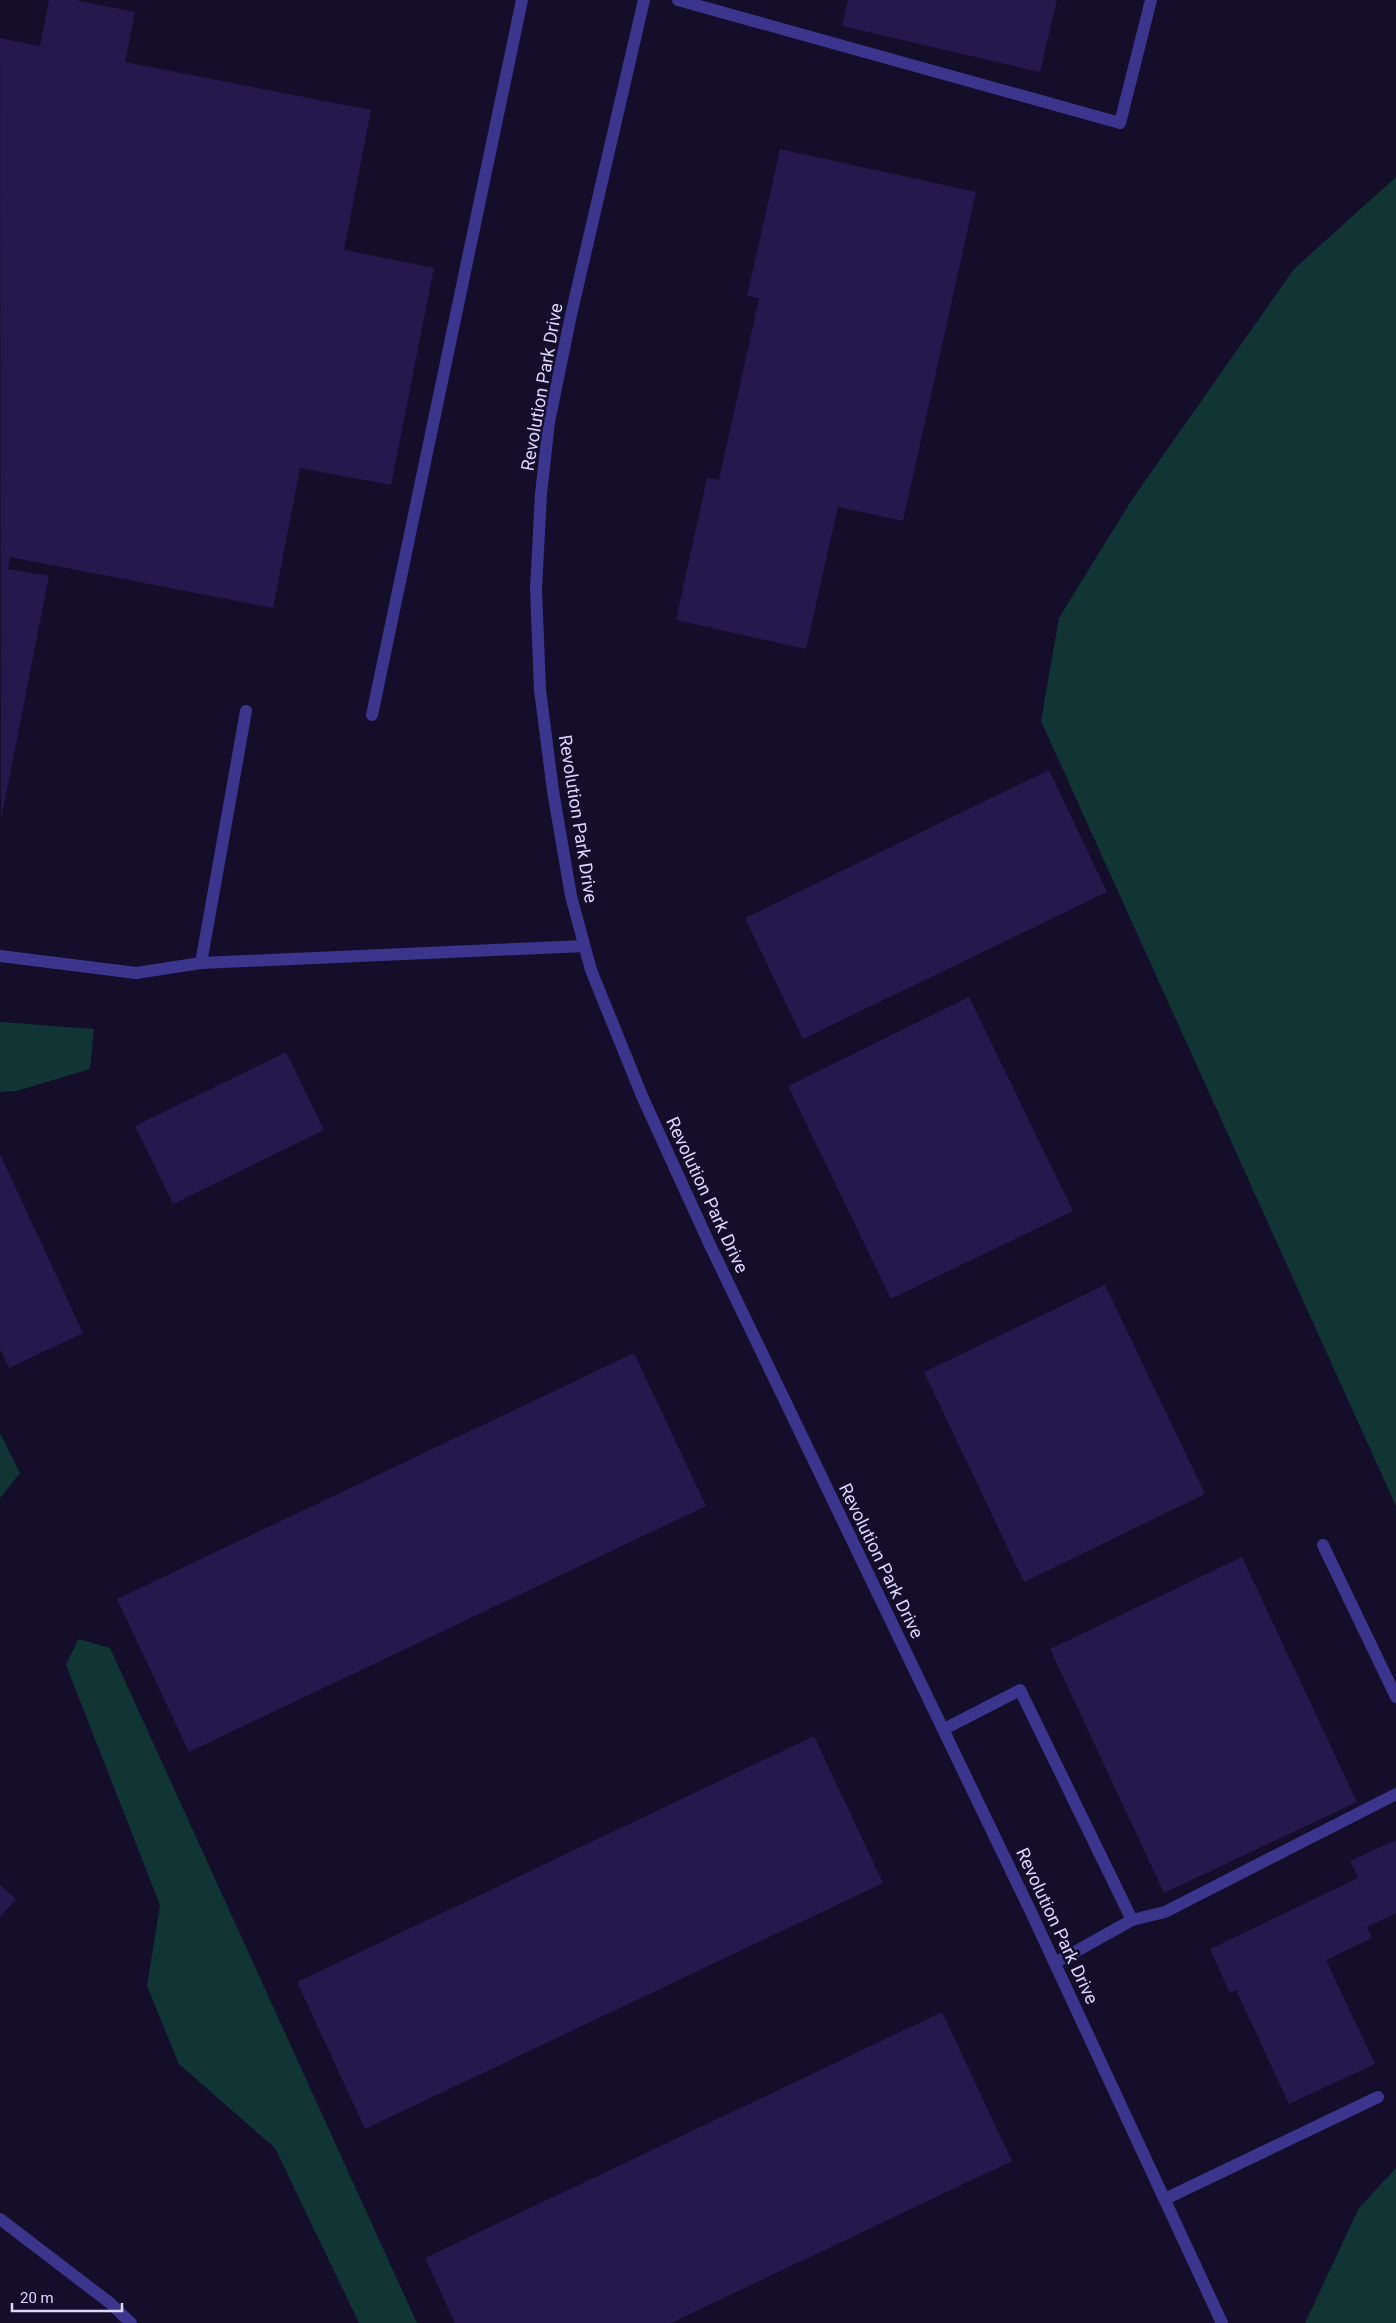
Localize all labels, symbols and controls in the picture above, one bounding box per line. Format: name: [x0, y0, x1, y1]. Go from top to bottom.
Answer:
street label: Revolution Park Drive: [516, 301, 567, 472]
street label: Revolution Park Drive: [555, 733, 602, 904]
street label: Revolution Park Drive: [662, 1113, 753, 1276]
street label: Revolution Park Drive: [835, 1480, 928, 1642]
street label: Revolution Park Drive: [1012, 1844, 1103, 2007]
scale bar: [12, 2280, 122, 2312]
text: 20 m: [20, 2289, 54, 2307]

